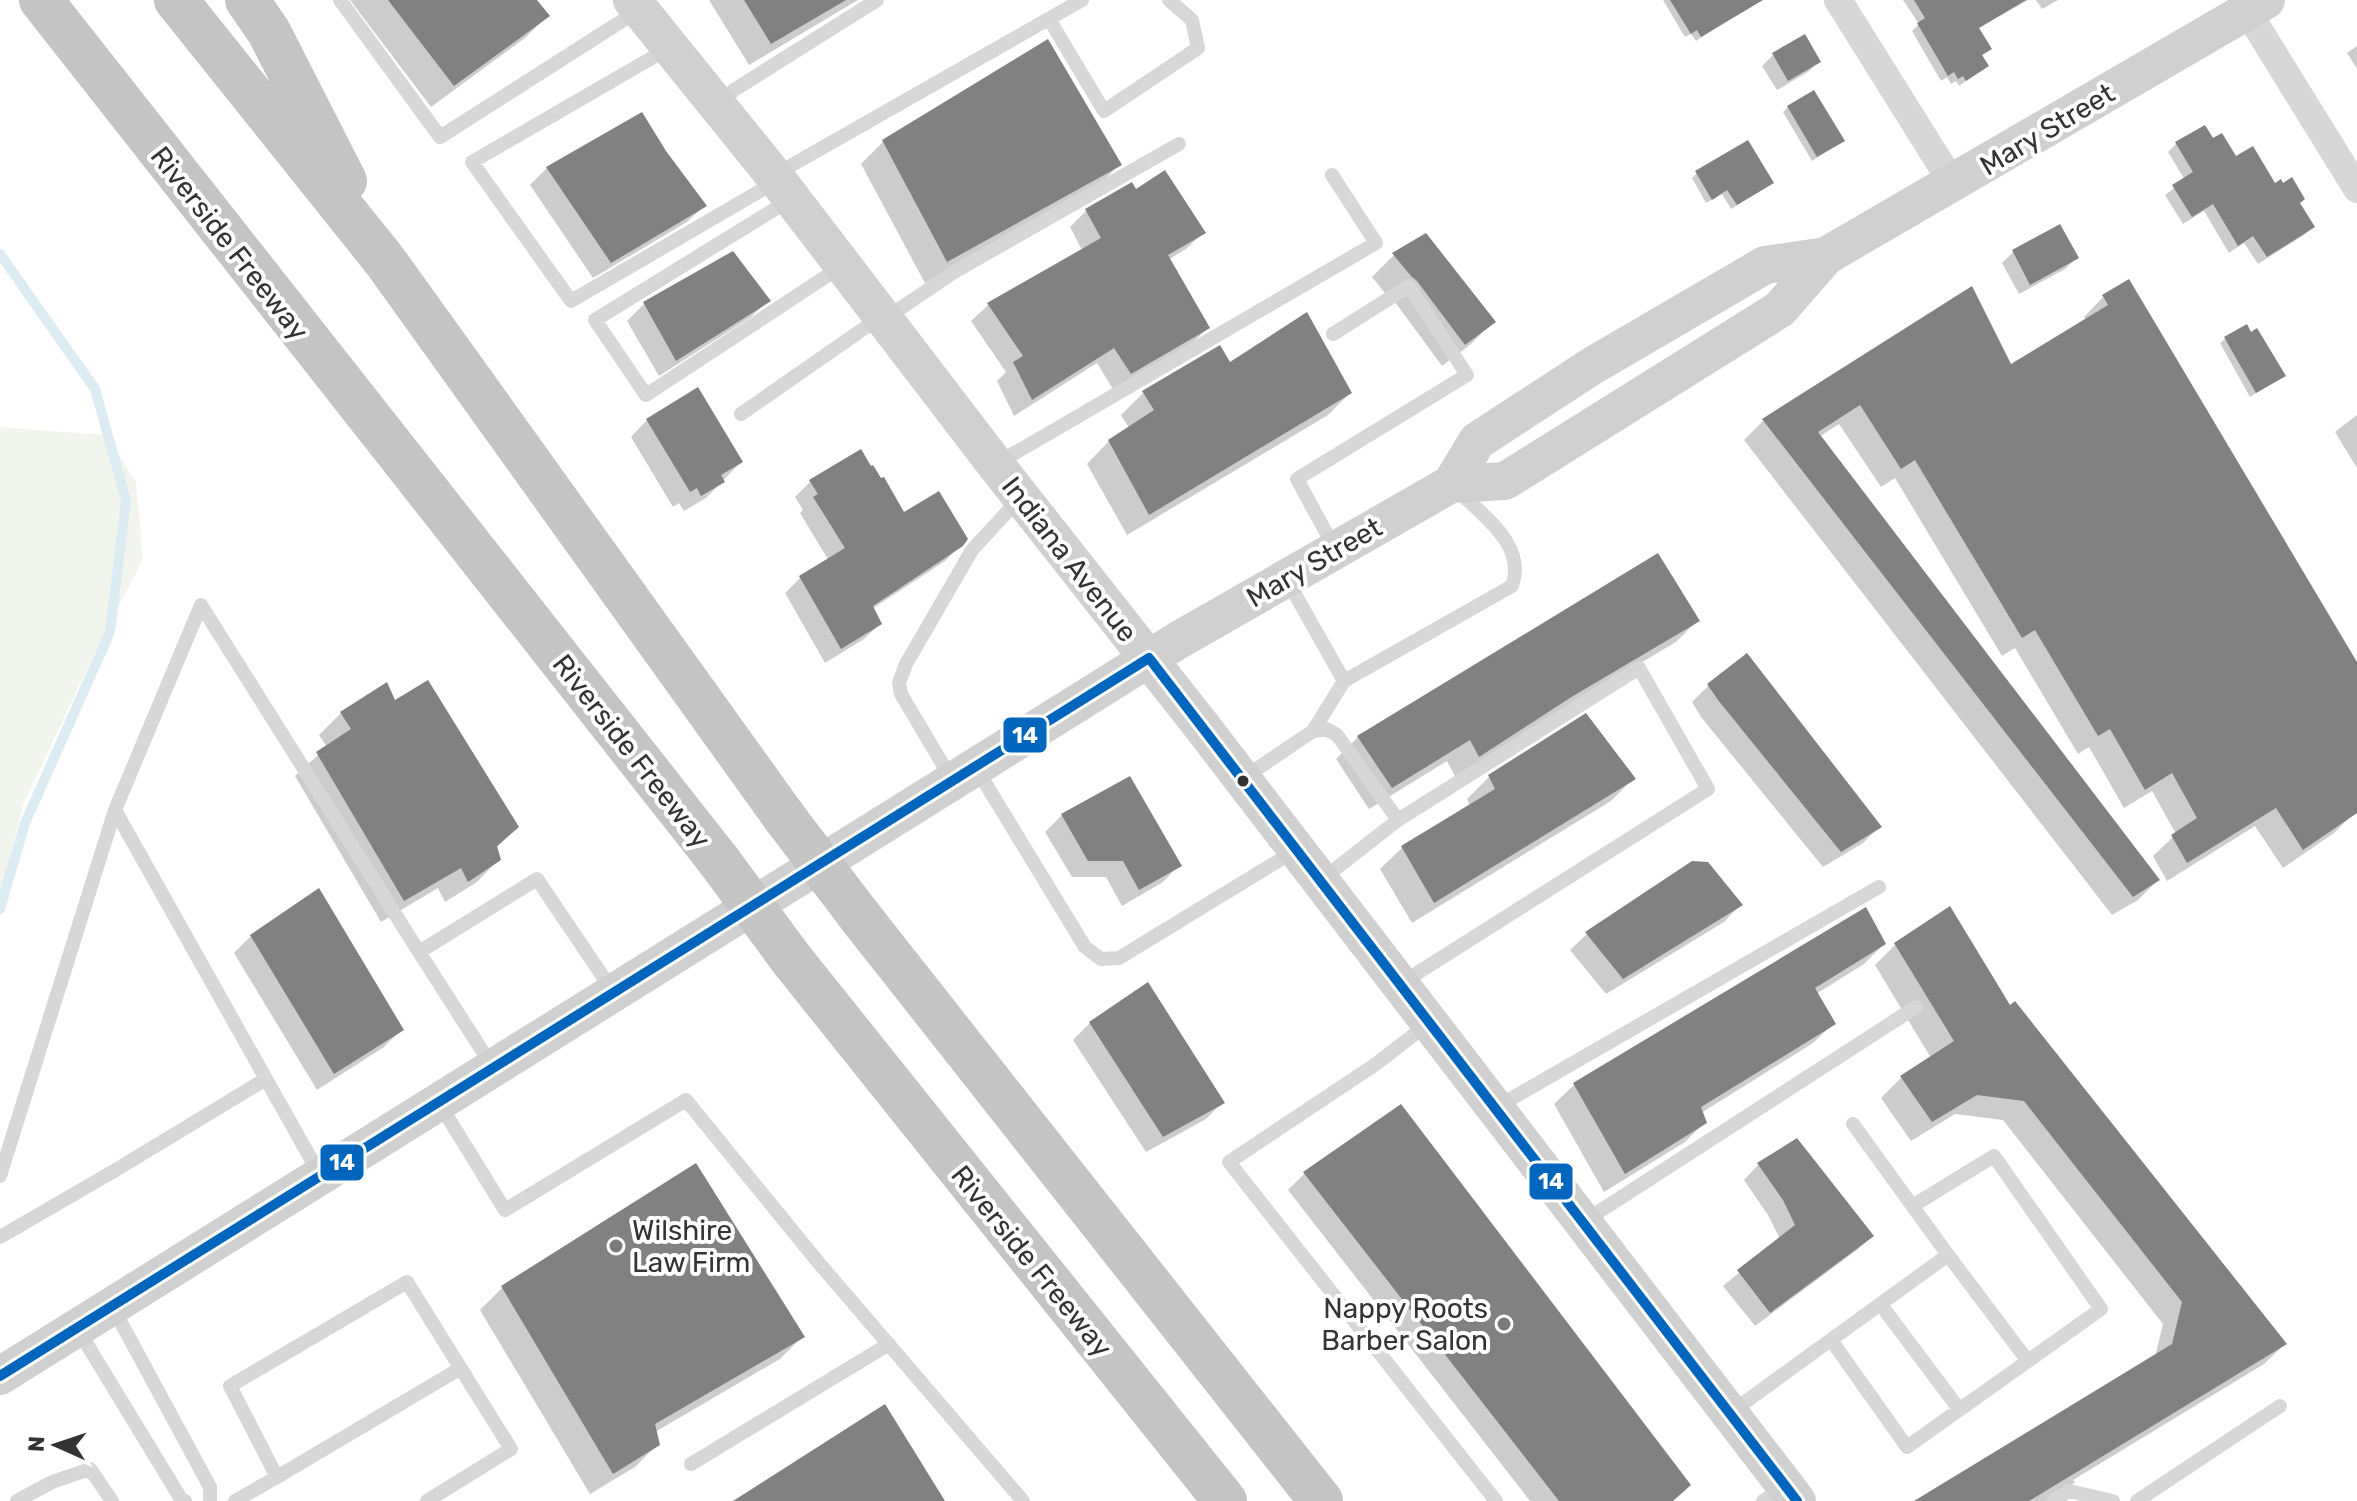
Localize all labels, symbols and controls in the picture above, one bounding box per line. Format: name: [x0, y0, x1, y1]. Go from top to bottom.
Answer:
street label: Mary Street: [1974, 76, 2120, 182]
street label: Riverside Freeway: [144, 140, 315, 347]
street label: Indiana Avenue: [995, 470, 1144, 648]
street label: Mary Street: [1241, 510, 1388, 614]
street label: Riverside Freeway: [546, 648, 717, 855]
line badge: 14: [1002, 716, 1048, 754]
text: 14: [1012, 722, 1038, 749]
unlabelled marker: [1235, 773, 1251, 789]
line badge: 14: [319, 1143, 365, 1182]
text: 14: [329, 1149, 355, 1176]
street label: Riverside Freeway: [944, 1159, 1119, 1364]
line badge: 14: [1528, 1162, 1574, 1201]
text: 14: [1538, 1168, 1564, 1195]
place label: Wilshire Law Firm: [632, 1214, 751, 1279]
marker: Wilshire Law Firm: [607, 1237, 625, 1255]
place label: Nappy Roots Barber Salon: [1321, 1292, 1488, 1357]
marker: Nappy Roots Barber Salon: [1495, 1315, 1513, 1333]
north arrow: [16, 1405, 96, 1485]
text: N: [23, 1435, 50, 1453]

